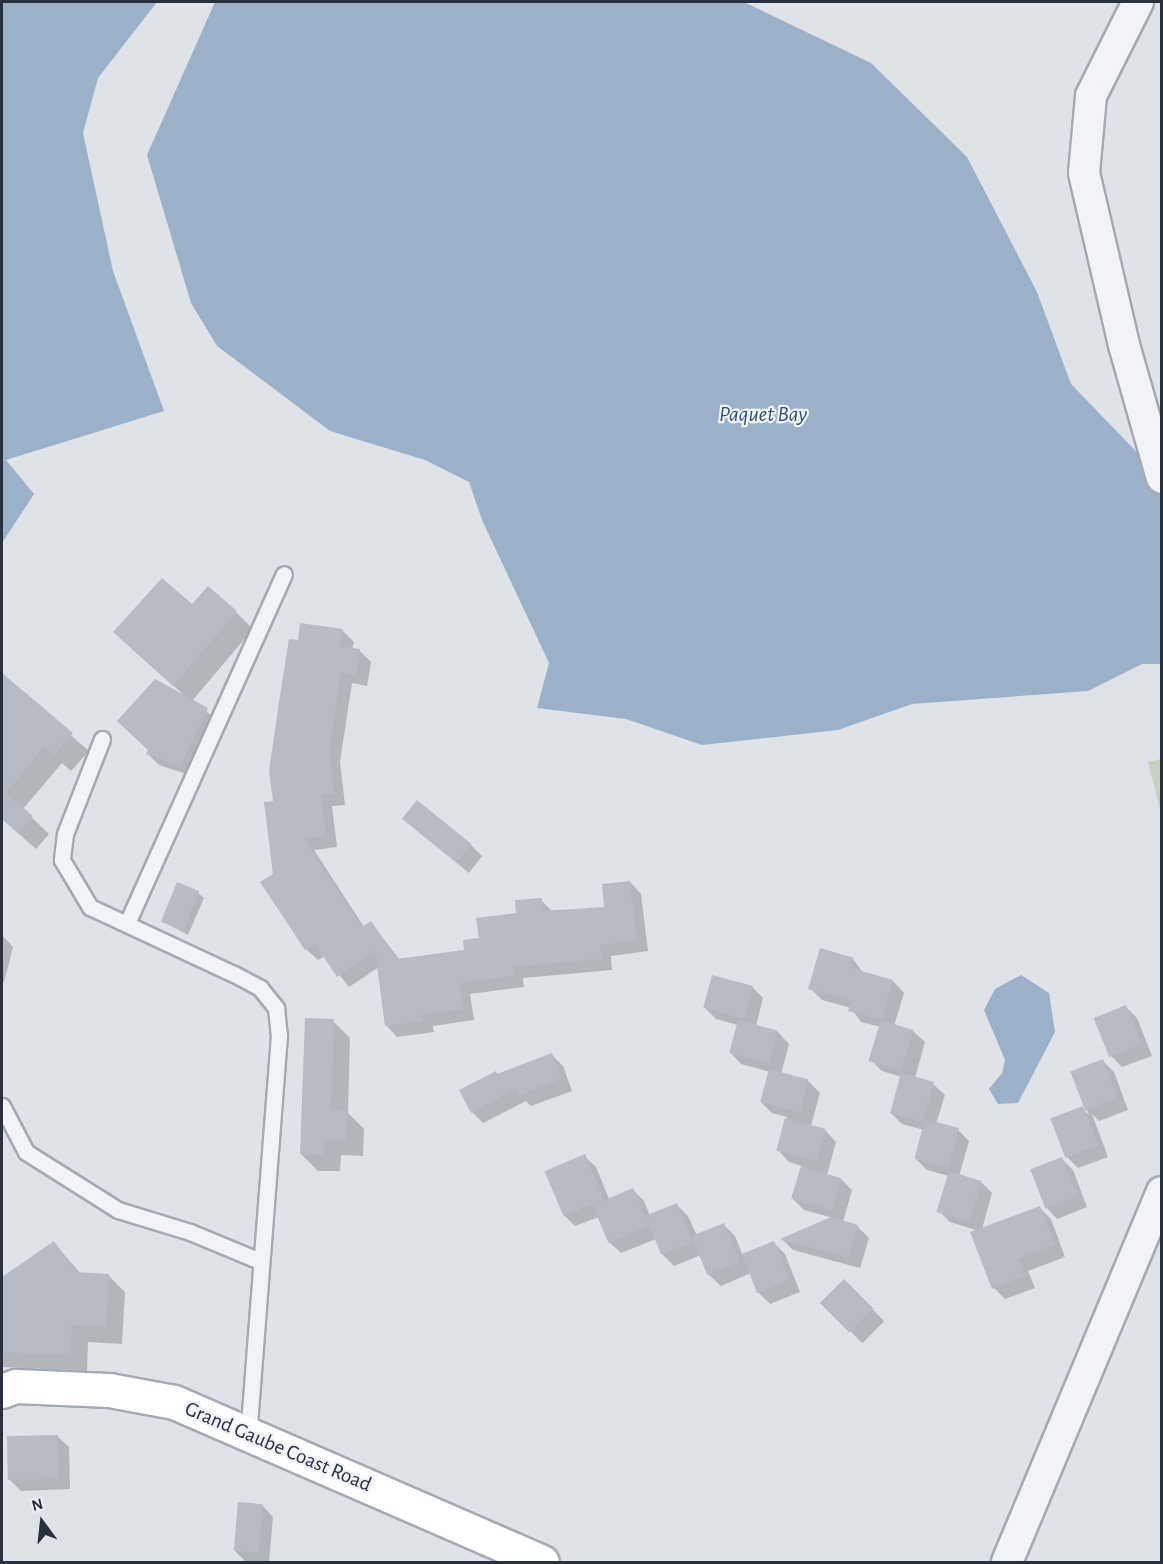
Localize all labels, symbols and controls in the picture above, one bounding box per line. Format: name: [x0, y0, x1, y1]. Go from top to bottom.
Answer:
water label: Paquet Bay: [719, 402, 807, 428]
street label: Grand Gaube Coast Road: [181, 1396, 375, 1498]
north arrow: [12, 1492, 72, 1552]
text: N: [30, 1495, 45, 1514]

